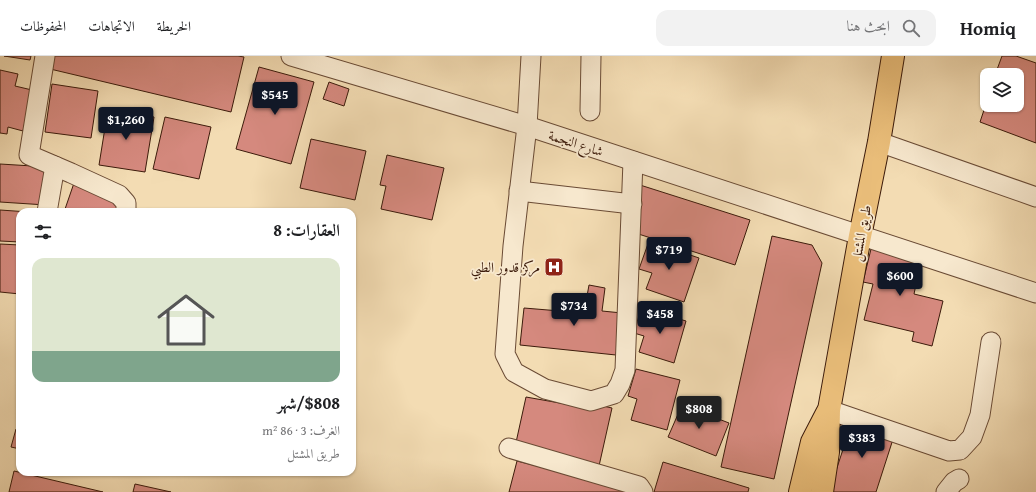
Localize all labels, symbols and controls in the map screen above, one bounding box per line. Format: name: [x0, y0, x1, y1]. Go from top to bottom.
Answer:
search box: [656, 10, 936, 46]
text: Homiq: [960, 14, 1016, 42]
text: ابحث هنا: [847, 15, 890, 36]
text: المحفوظات: [20, 16, 66, 36]
text: الاتجاهات: [88, 16, 135, 36]
text: الخريطة: [157, 16, 191, 36]
icon: search: [900, 17, 922, 39]
map controls: [980, 68, 1024, 112]
button: layers: [980, 68, 1024, 112]
pin: $545: [251, 82, 299, 116]
text: $545: [262, 85, 288, 104]
pin: $1,260: [93, 107, 159, 141]
text: $1,260: [107, 110, 145, 129]
street label: شارع النجمة: [545, 125, 606, 163]
street label: طريق المشتل: [846, 203, 877, 263]
text: العقارات: 8: [273, 217, 340, 242]
icon: filters: [32, 221, 54, 243]
pin: $719: [645, 237, 693, 271]
text: $719: [656, 240, 682, 259]
hospital icon: مركز قدور الطبي: [543, 256, 565, 278]
place label: مركز قدور الطبي: [471, 257, 540, 280]
pin: $600: [876, 263, 924, 297]
text: $600: [887, 266, 913, 285]
icon: home: [150, 284, 222, 356]
pin: $734: [550, 293, 598, 327]
text: $734: [561, 296, 587, 315]
pin: $458: [636, 301, 684, 335]
text: $458: [647, 304, 673, 323]
text: $808/شهر: [277, 390, 340, 415]
pin: $808: [675, 396, 723, 430]
text: $808: [686, 399, 712, 418]
text: الغرف: 3 · 86 m²: [262, 421, 340, 440]
pin: $383: [838, 425, 886, 459]
text: $383: [849, 428, 875, 447]
text: طريق المشتل: [287, 444, 340, 463]

